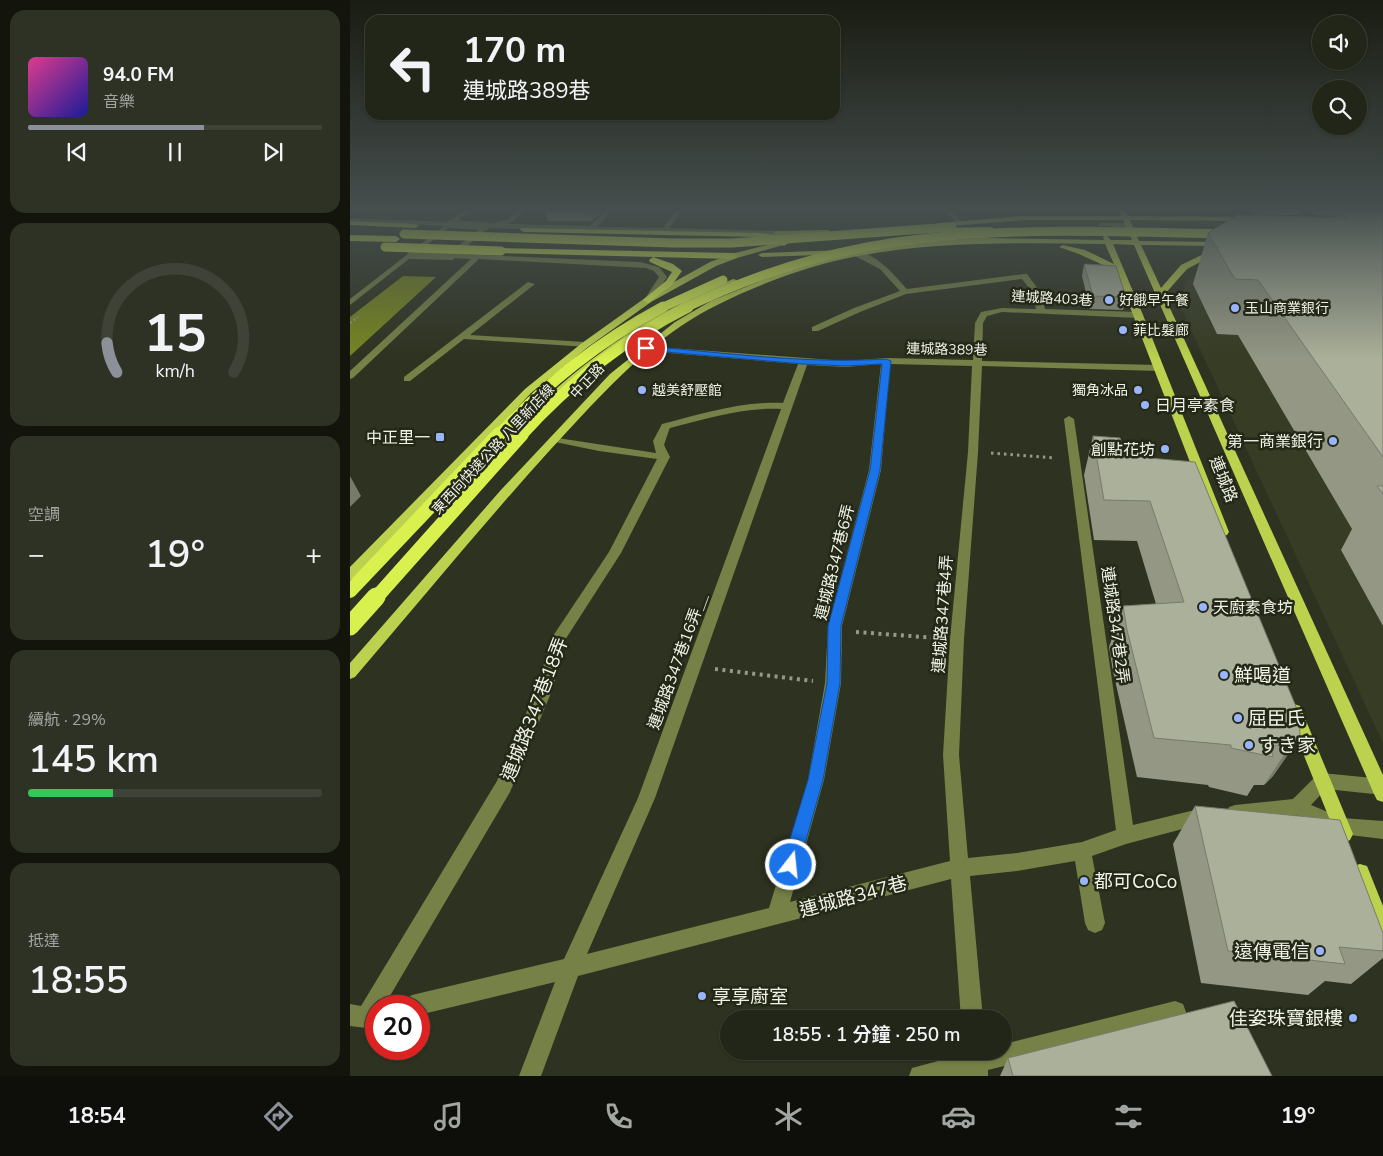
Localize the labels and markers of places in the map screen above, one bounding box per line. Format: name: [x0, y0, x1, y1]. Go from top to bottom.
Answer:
place label: 好餓早午餐: [1119, 291, 1189, 310]
marker: 好餓早午餐: [1103, 294, 1115, 306]
place label: 玉山商業銀行: [1245, 299, 1329, 318]
marker: 玉山商業銀行: [1229, 302, 1241, 314]
place label: 菲比髮廊: [1133, 321, 1189, 340]
marker: 菲比髮廊: [1117, 324, 1129, 336]
pin: [625, 327, 667, 369]
place label: 越美舒壓館: [652, 381, 722, 400]
place label: 獨角冰品: [1072, 381, 1128, 400]
marker: 越美舒壓館: [636, 384, 648, 396]
marker: 獨角冰品: [1132, 384, 1144, 396]
place label: 日月亭素食: [1155, 395, 1235, 417]
marker: 日月亭素食: [1139, 399, 1151, 411]
place label: 中正里一: [366, 427, 430, 449]
marker: 中正里一: [434, 431, 446, 443]
place label: 第一商業銀行: [1227, 431, 1323, 453]
marker: 第一商業銀行: [1327, 435, 1339, 447]
place label: 創點花坊: [1091, 439, 1155, 461]
marker: 創點花坊: [1159, 443, 1171, 455]
place label: 天廚素食坊: [1213, 597, 1293, 619]
marker: 天廚素食坊: [1197, 601, 1209, 613]
place label: 鮮喝道: [1234, 663, 1291, 689]
marker: 鮮喝道: [1218, 669, 1230, 681]
place label: 屈臣氏: [1248, 706, 1305, 732]
marker: 屈臣氏: [1232, 712, 1244, 724]
place label: すき家: [1259, 733, 1316, 759]
marker: すき家: [1243, 739, 1255, 751]
place label: 都可CoCo: [1094, 869, 1177, 895]
marker: 都可CoCo: [1078, 875, 1090, 887]
place label: 遠傳電信: [1234, 939, 1310, 965]
marker: 遠傳電信: [1314, 945, 1326, 957]
place label: 享享廚室: [712, 984, 788, 1010]
marker: 享享廚室: [696, 990, 708, 1002]
place label: 佳姿珠寶銀樓: [1229, 1006, 1343, 1032]
marker: 佳姿珠寶銀樓: [1347, 1012, 1359, 1024]

